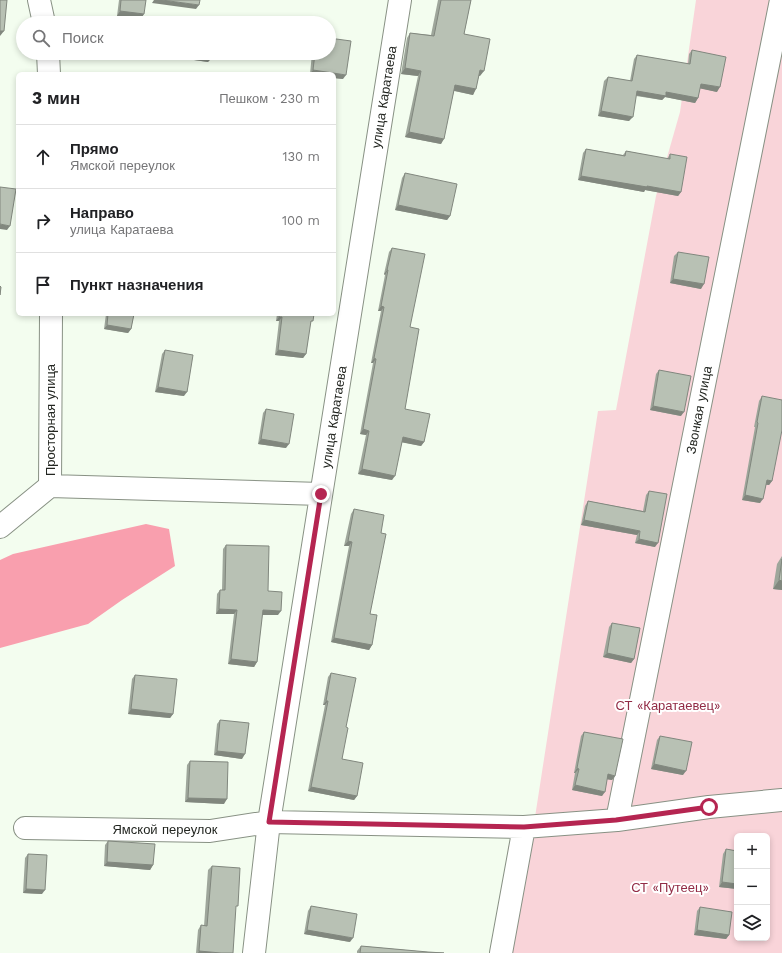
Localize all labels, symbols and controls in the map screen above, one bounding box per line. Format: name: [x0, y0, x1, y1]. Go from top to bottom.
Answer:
search box: [16, 16, 336, 60]
icon: search: [30, 27, 52, 49]
text: Поиск: [62, 29, 104, 47]
street label: улица Каратаева: [369, 44, 400, 149]
text: 3 мин: [32, 88, 80, 108]
text: Пешком · 230 m: [219, 91, 320, 106]
text: Прямо: [70, 140, 119, 158]
icon: ahead: [32, 146, 54, 168]
text: 130 m: [282, 149, 320, 164]
text: Ямской переулок: [70, 158, 175, 173]
text: Направо: [70, 204, 134, 222]
icon: right: [32, 210, 54, 232]
text: 100 m: [282, 213, 320, 228]
text: улица Каратаева: [70, 222, 173, 237]
icon: arrive: [32, 274, 54, 296]
text: Пункт назначения: [70, 276, 203, 294]
street label: Просторная улица: [43, 363, 58, 476]
street label: улица Каратаева: [319, 364, 350, 469]
street label: Звонкая улица: [683, 364, 715, 455]
route end: [312, 485, 330, 503]
park label: СТ «Каратаевец»: [616, 698, 720, 713]
route start: [700, 798, 718, 816]
street label: Ямской переулок: [112, 822, 218, 837]
map controls: [734, 833, 770, 941]
button: +: [734, 833, 770, 869]
button: −: [734, 869, 770, 905]
park label: СТ «Путеец»: [631, 880, 709, 895]
button: layers: [734, 905, 770, 941]

